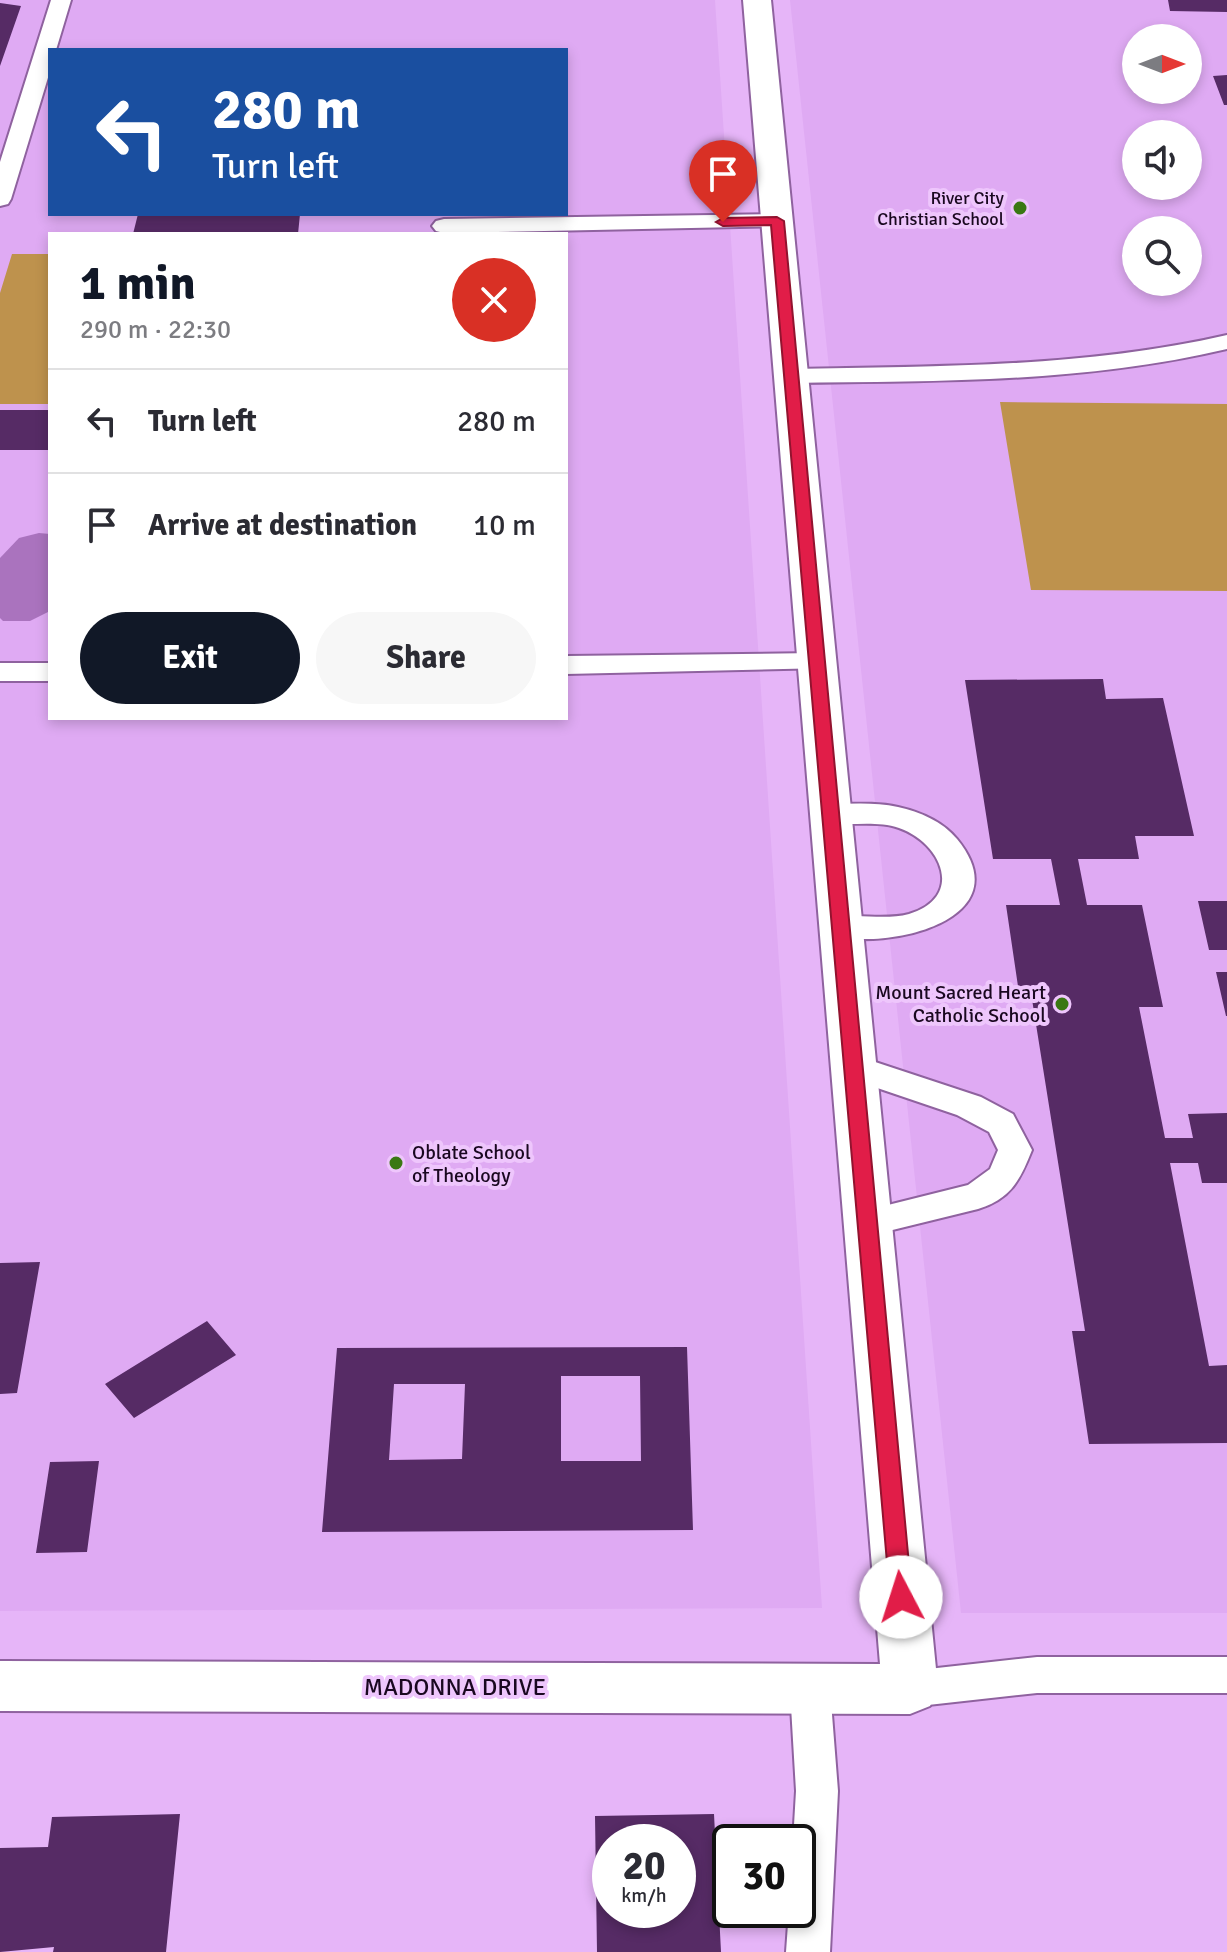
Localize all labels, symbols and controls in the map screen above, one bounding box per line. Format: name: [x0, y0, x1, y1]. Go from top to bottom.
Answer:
north arrow: [1122, 24, 1202, 104]
map controls: [1122, 24, 1202, 296]
text: 280 m: [212, 75, 360, 144]
icon: left: [80, 80, 184, 184]
button: sound: [1122, 120, 1202, 200]
pin: [689, 140, 757, 222]
text: Turn left: [212, 144, 339, 189]
icon: arrive: [701, 152, 745, 196]
place label: River City Christian School: [877, 187, 1005, 230]
marker: River City Christian School: [1011, 199, 1029, 217]
button: search: [1122, 216, 1202, 296]
text: 1 min: [80, 254, 196, 313]
button: close: [452, 258, 536, 342]
text: 290 m · 22:30: [80, 314, 231, 346]
icon: left: [80, 399, 124, 443]
text: Turn left: [148, 403, 257, 440]
text: 280 m: [457, 403, 536, 440]
icon: arrive: [80, 503, 124, 547]
text: Arrive at destination: [148, 507, 417, 544]
text: 10 m: [473, 507, 536, 544]
button: Exit: [80, 612, 300, 704]
button: Share: [316, 612, 536, 704]
place label: Mount Sacred Heart Catholic School: [875, 980, 1046, 1028]
marker: Mount Sacred Heart Catholic School: [1053, 995, 1071, 1013]
place label: Oblate School of Theology: [412, 1140, 531, 1188]
marker: Oblate School of Theology: [387, 1154, 405, 1172]
position arrow: [859, 1555, 943, 1639]
street label: MADONNA DRIVE: [364, 1672, 546, 1702]
speed limit sign: 30: [712, 1824, 816, 1928]
text: 20: [622, 1841, 666, 1891]
text: km/h: [621, 1883, 667, 1908]

